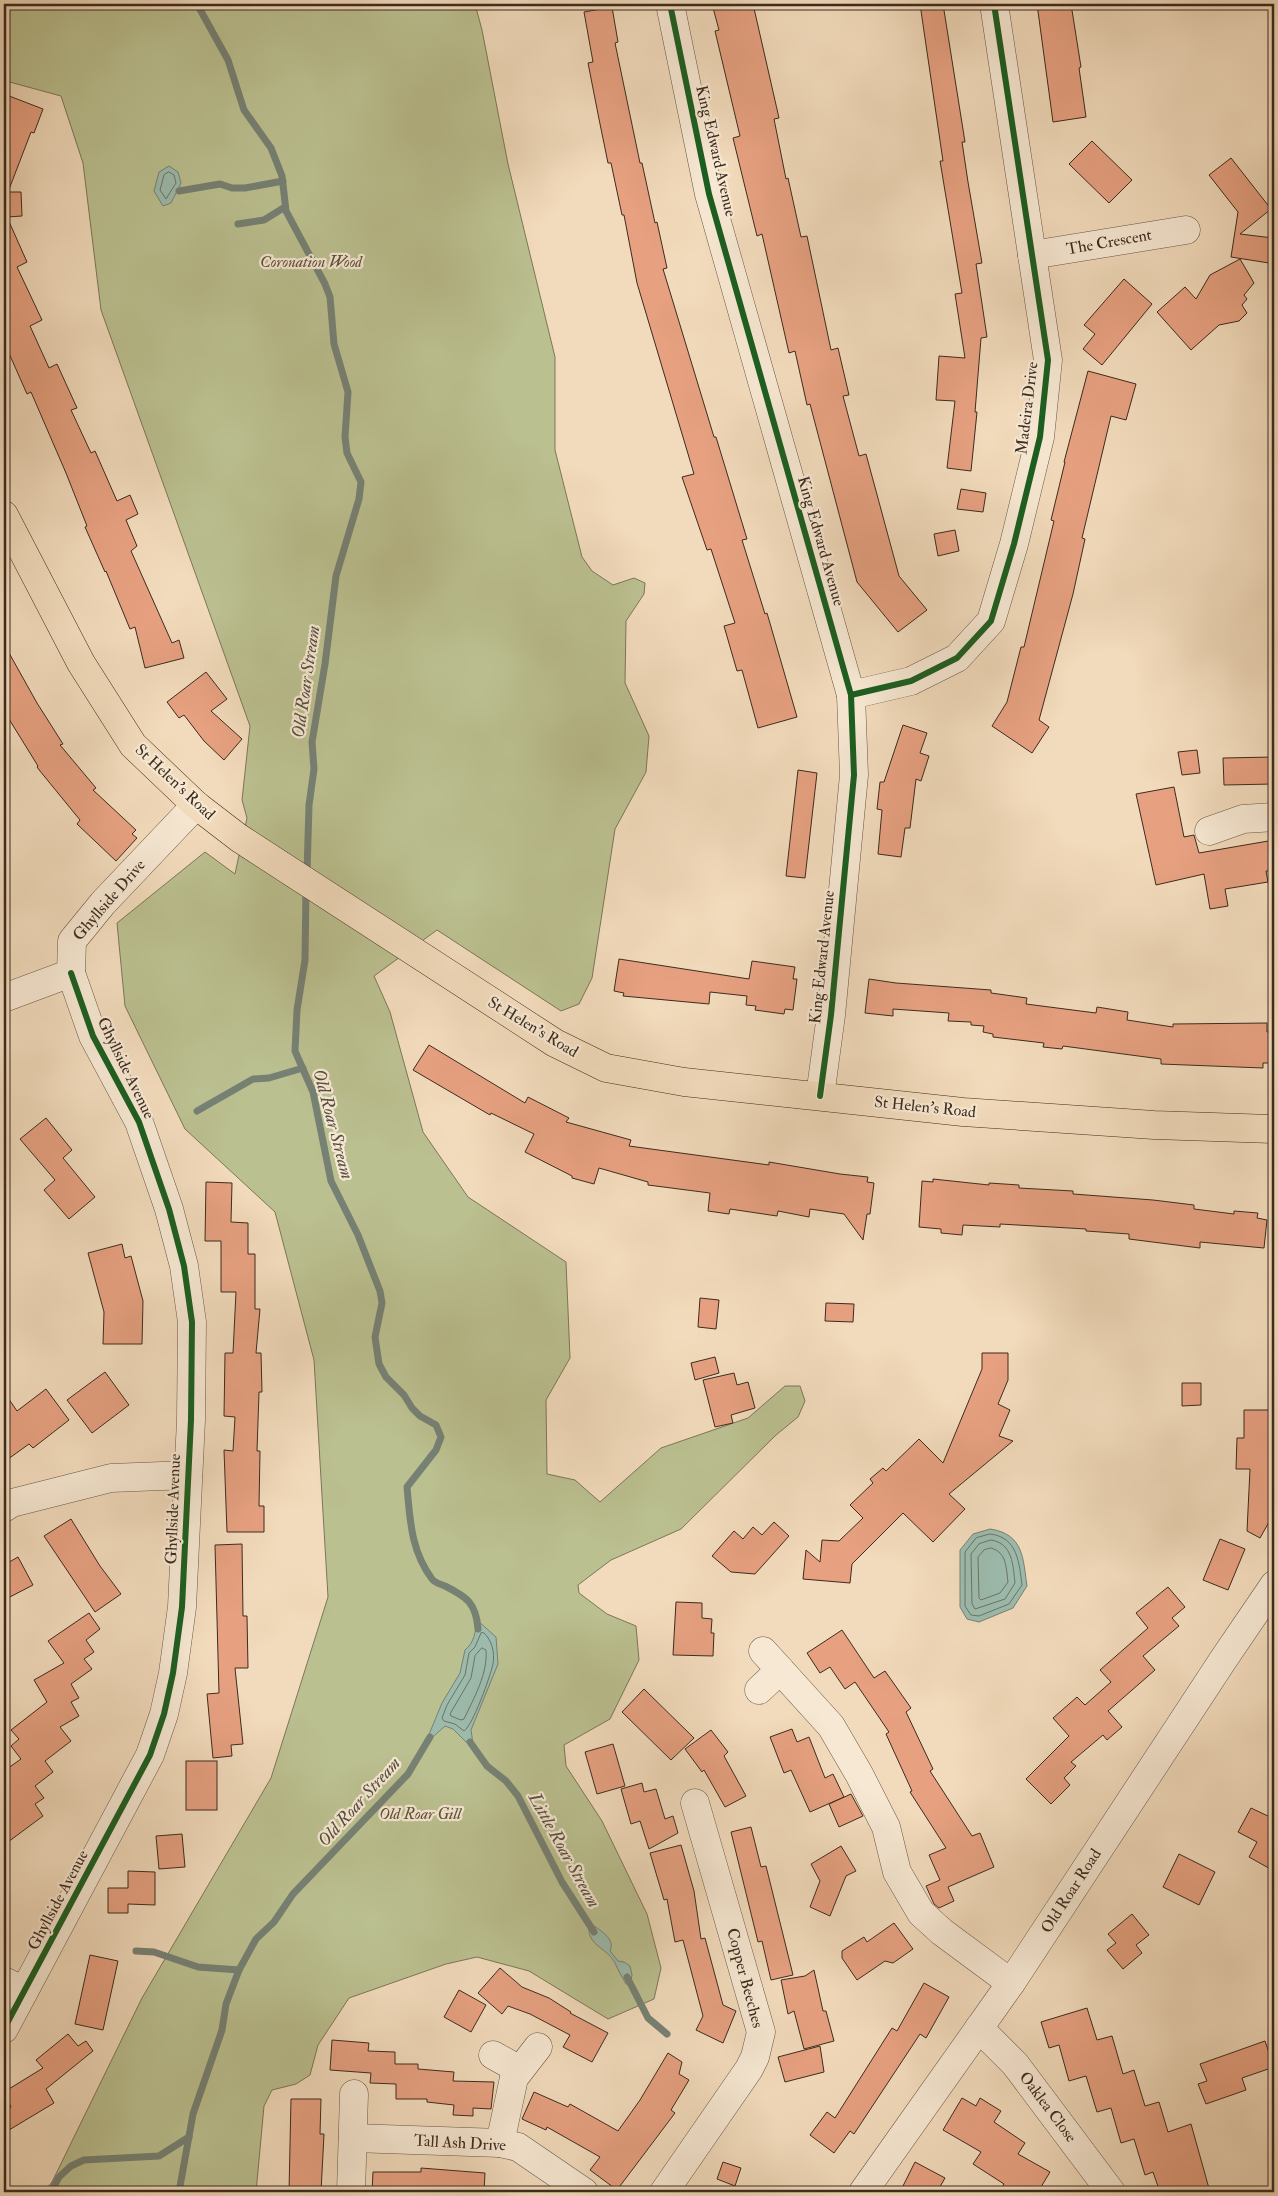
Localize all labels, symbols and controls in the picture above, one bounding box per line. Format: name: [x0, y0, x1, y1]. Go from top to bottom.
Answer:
street label: King Edward Avenue: [691, 83, 741, 219]
street label: The Crescent: [1065, 225, 1153, 259]
park label: Coronation Wood: [260, 252, 363, 272]
street label: Madeira Drive: [1011, 360, 1043, 456]
street label: King Edward Avenue: [793, 474, 849, 608]
water label: Old Roar Stream: [287, 624, 325, 740]
street label: St Helen's Road: [131, 740, 219, 824]
street label: Ghyllside Drive: [68, 855, 150, 945]
street label: King Edward Avenue: [805, 889, 839, 1025]
street label: St Helen's Road: [484, 992, 582, 1062]
street label: Ghyllside Avenue: [93, 1014, 159, 1122]
water label: Old Roar Stream: [307, 1066, 359, 1182]
street label: St Helen's Road: [873, 1092, 977, 1122]
street label: Ghyllside Avenue: [161, 1453, 185, 1565]
water label: Old Roar Stream: [313, 1752, 405, 1852]
water label: Little Roar Stream: [522, 1788, 605, 1912]
park label: Old Roar Gill: [379, 1804, 462, 1824]
street label: Old Roar Road: [1036, 1845, 1106, 1937]
street label: Ghyllside Avenue: [23, 1846, 93, 1954]
street label: Copper Beeches: [721, 1926, 768, 2030]
street label: Oaklea Close: [1015, 2068, 1081, 2147]
street label: Tall Ash Drive: [413, 2131, 507, 2155]

